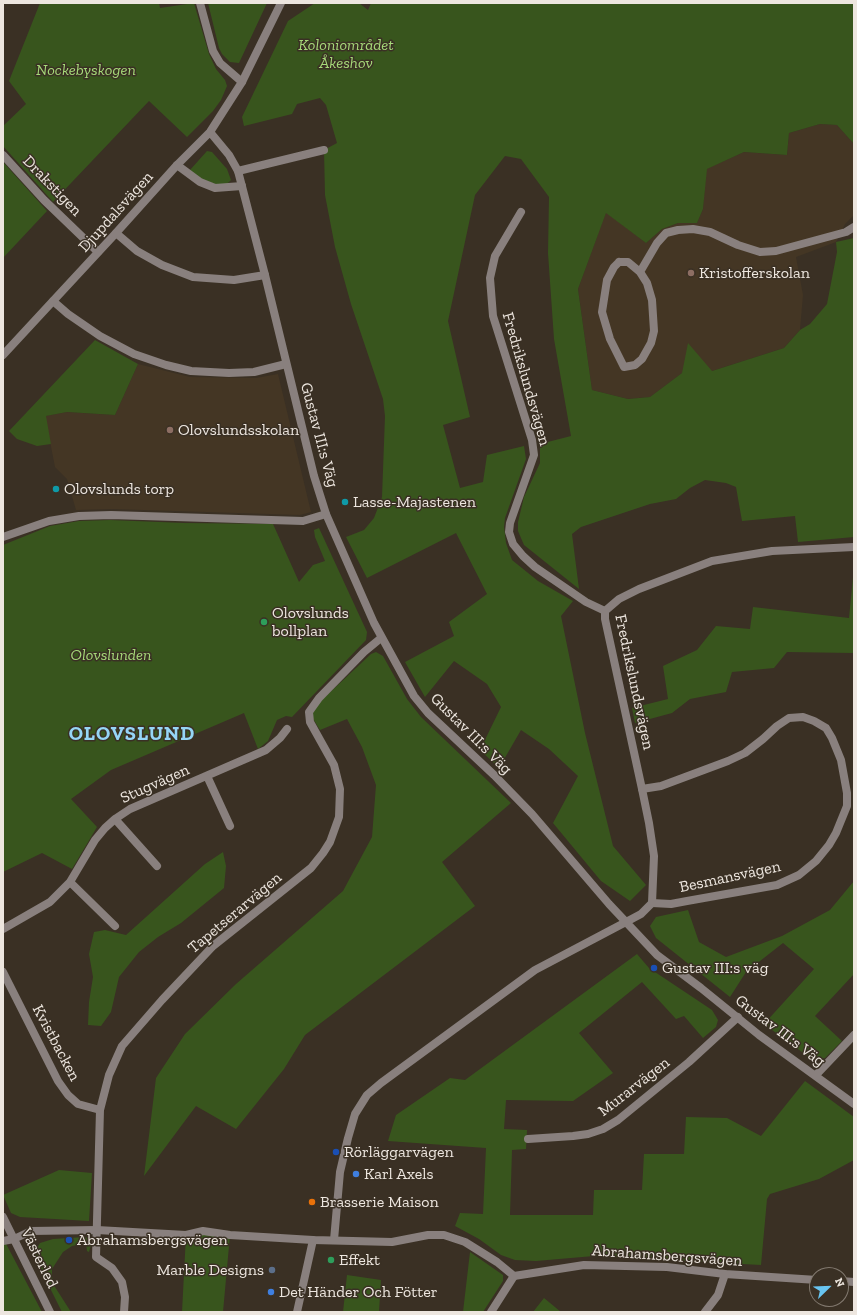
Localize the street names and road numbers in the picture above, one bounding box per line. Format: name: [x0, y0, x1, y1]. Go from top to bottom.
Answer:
street label: Drakstigen: [18, 152, 86, 220]
street label: Djupdalsvägen: [75, 168, 157, 256]
street label: Fredrikslundsvägen: [498, 310, 554, 448]
street label: Gustav III:s Väg: [296, 381, 342, 489]
street label: Fredrikslundsvägen: [610, 613, 658, 751]
street label: Gustav III:s Väg: [426, 689, 516, 779]
street label: Stugvägen: [118, 760, 192, 808]
street label: Besmansvägen: [678, 857, 782, 897]
street label: Tapetserarvägen: [184, 868, 286, 958]
street label: Gustav III:s Väg: [731, 991, 829, 1071]
street label: Kvistbacken: [28, 1002, 84, 1084]
street label: Murarvägen: [594, 1053, 674, 1121]
street label: Västerled: [16, 1225, 62, 1291]
street label: Abrahamsbergsvägen: [591, 1241, 743, 1271]

